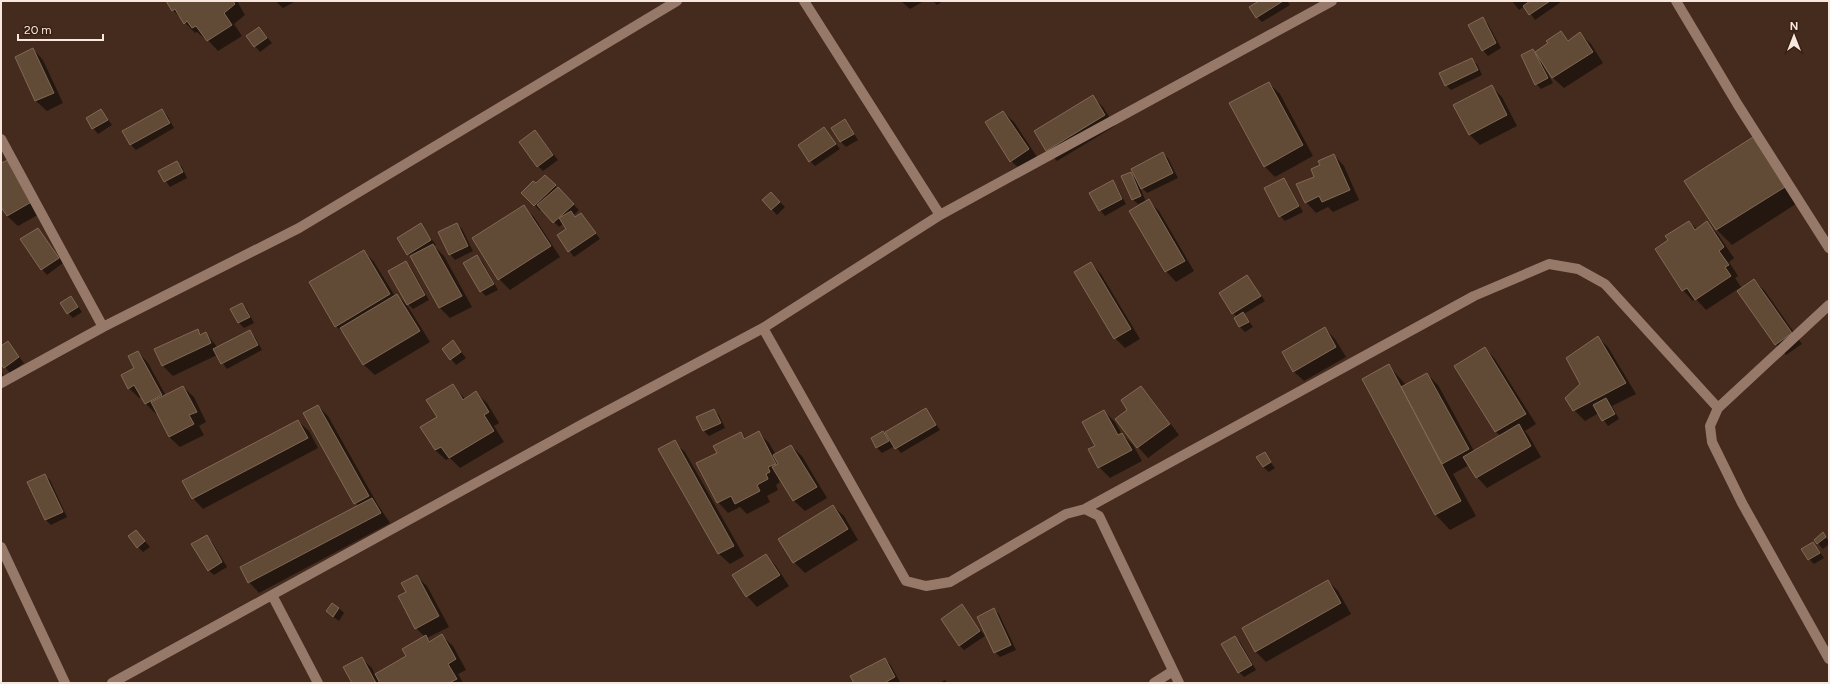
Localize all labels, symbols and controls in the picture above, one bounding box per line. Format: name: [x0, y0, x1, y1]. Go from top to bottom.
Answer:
scale bar: [18, 16, 103, 42]
north arrow: [1774, 16, 1814, 56]
text: N: [1790, 20, 1798, 33]
text: 20 m: [24, 23, 52, 37]

